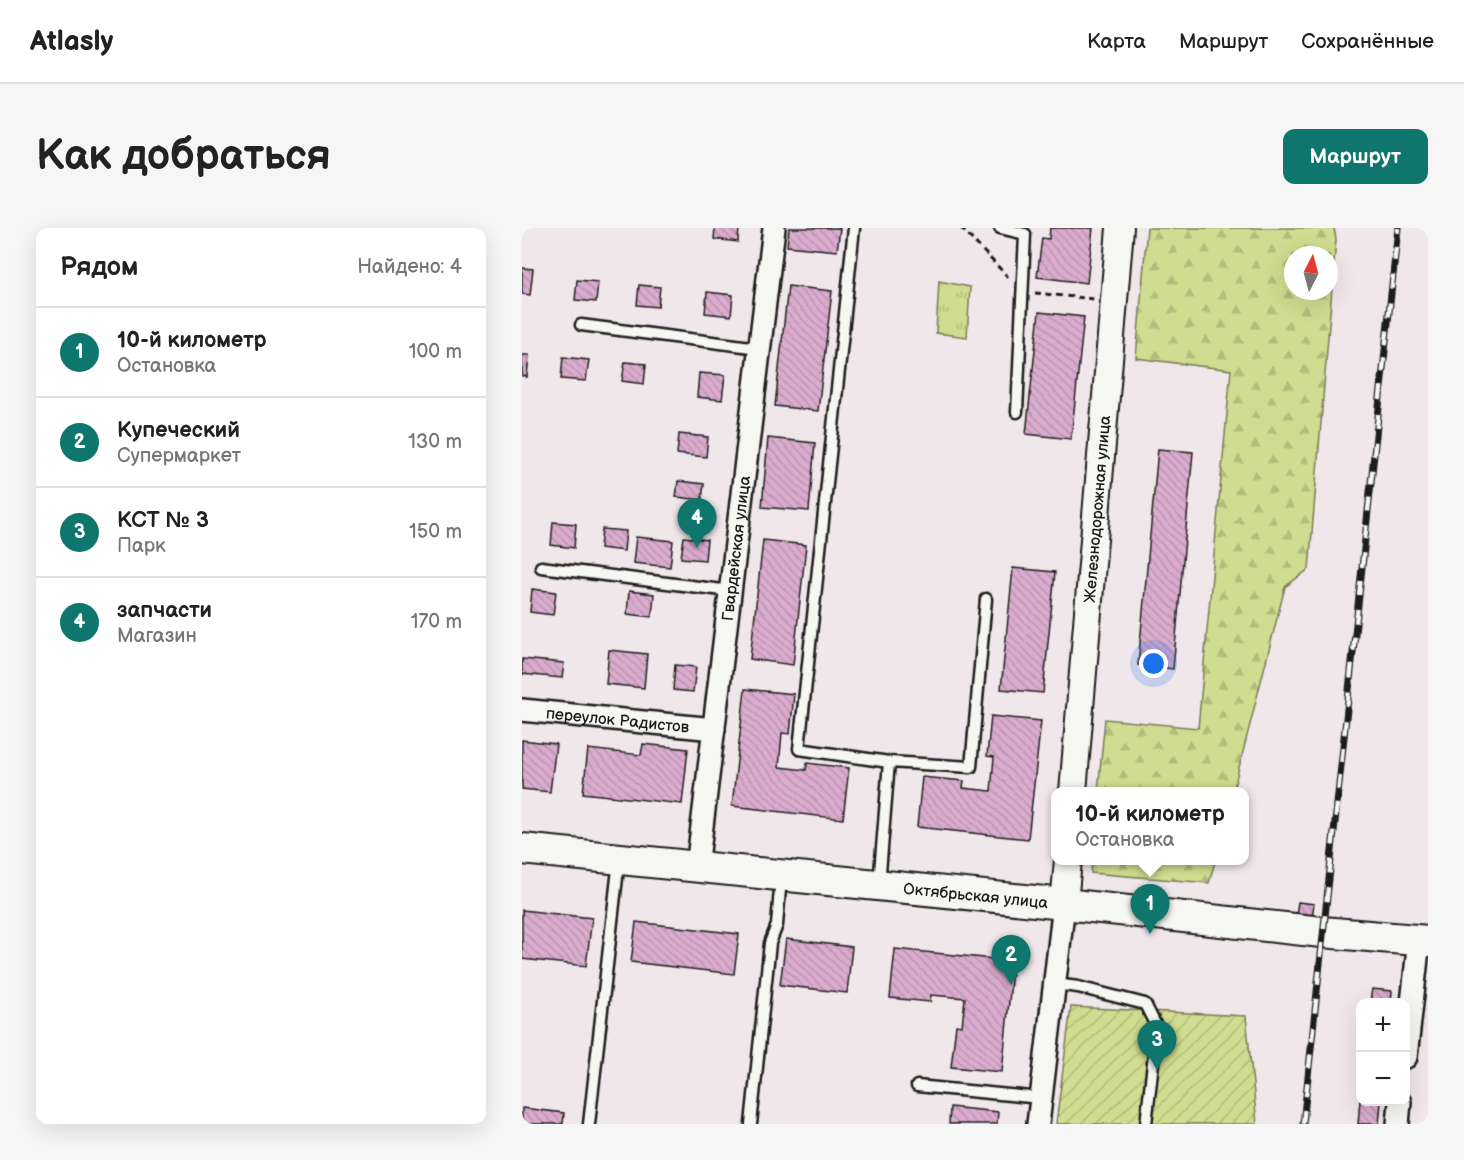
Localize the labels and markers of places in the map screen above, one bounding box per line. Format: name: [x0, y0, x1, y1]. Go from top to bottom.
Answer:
pin: 4: [678, 498, 717, 548]
pin: 1: [1130, 884, 1170, 934]
pin: 2: [992, 936, 1030, 985]
pin: 3: [1138, 1020, 1176, 1070]

